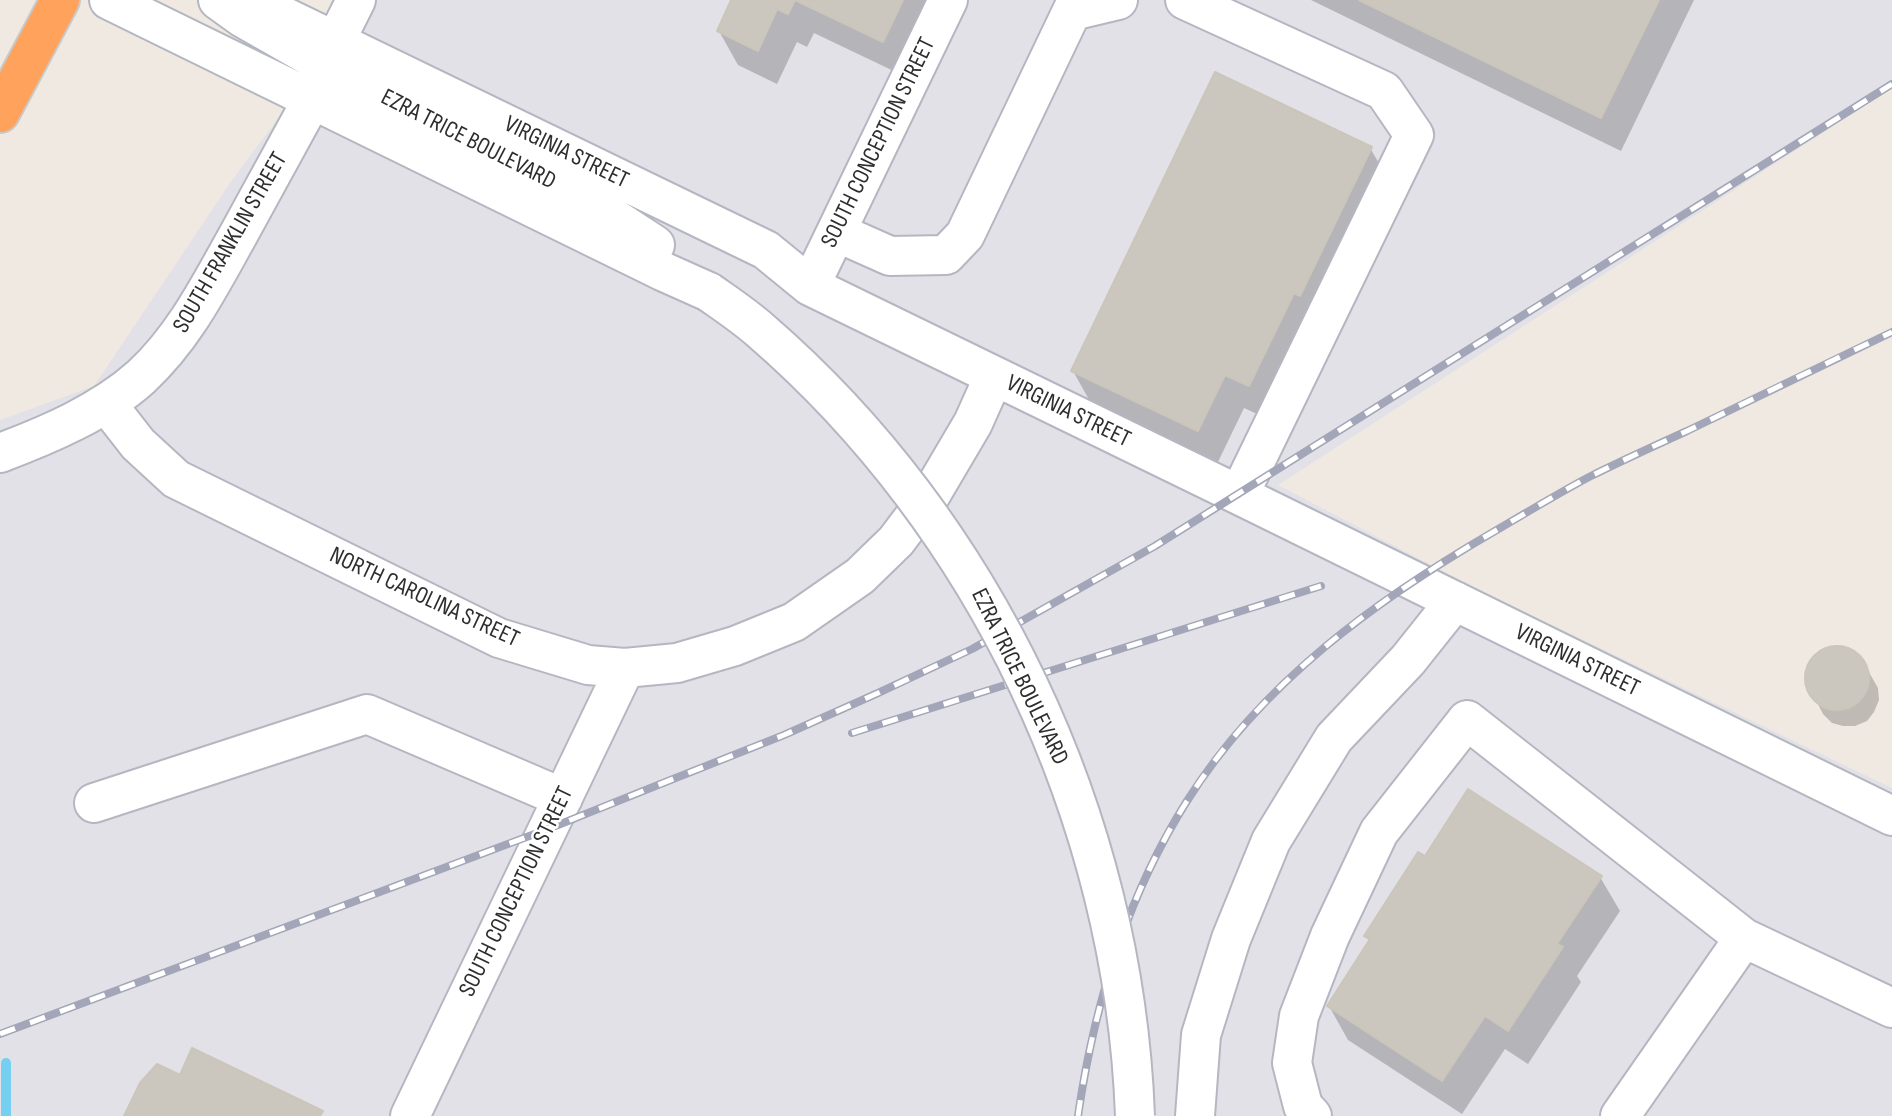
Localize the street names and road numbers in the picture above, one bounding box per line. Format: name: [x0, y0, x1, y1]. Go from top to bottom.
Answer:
street label: SOUTH CONCEPTION STREET: [816, 33, 942, 253]
street label: EZRA TRICE BOULEVARD: [376, 84, 560, 196]
street label: VIRGINIA STREET: [499, 110, 633, 196]
street label: SOUTH FRANKLIN STREET: [168, 148, 294, 338]
street label: VIRGINIA STREET: [1001, 369, 1135, 455]
street label: NORTH CAROLINA STREET: [325, 541, 523, 655]
street label: EZRA TRICE BOULEVARD: [964, 584, 1074, 770]
street label: VIRGINIA STREET: [1510, 618, 1644, 704]
street label: SOUTH CONCEPTION STREET: [454, 782, 580, 1002]

